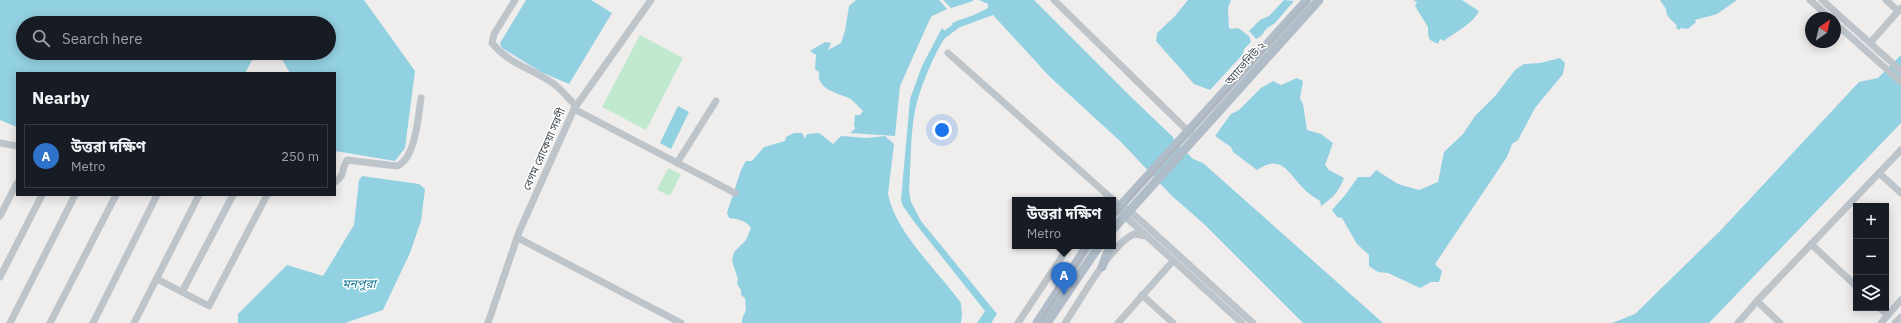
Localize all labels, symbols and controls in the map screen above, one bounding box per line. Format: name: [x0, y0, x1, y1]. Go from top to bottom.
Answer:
north arrow: [1805, 12, 1841, 48]
search box: [16, 16, 336, 60]
icon: search: [30, 27, 52, 49]
text: Search here: [62, 29, 142, 48]
street label: অ্যাভেনিউ ২: [1221, 38, 1269, 88]
text: Nearby: [32, 87, 90, 109]
street label: বেগম রোকেয়া সরণী: [520, 105, 569, 192]
your location: [932, 120, 952, 140]
text: উত্তরা দক্ষিণ: [71, 137, 146, 156]
text: A: [42, 148, 50, 165]
text: 250 m: [281, 148, 319, 165]
text: Metro: [71, 158, 105, 175]
popup: [1012, 197, 1116, 249]
map controls: [1853, 203, 1889, 311]
button: +: [1853, 203, 1889, 239]
text: উত্তরা দক্ষিণ: [1027, 204, 1101, 223]
text: Metro: [1027, 225, 1061, 242]
button: −: [1853, 239, 1889, 275]
pin: A: [1051, 262, 1077, 295]
button: layers: [1853, 275, 1889, 311]
water label: মনপুরা: [342, 276, 379, 291]

